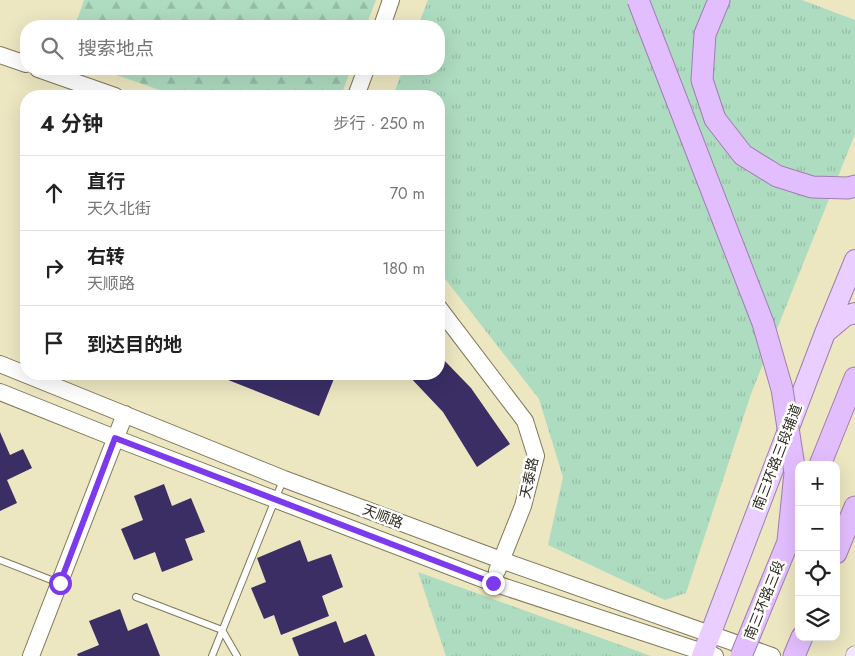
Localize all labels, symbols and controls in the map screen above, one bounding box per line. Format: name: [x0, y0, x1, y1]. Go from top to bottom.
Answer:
search box: [20, 20, 445, 75]
icon: search: [38, 34, 66, 62]
text: 搜索地点: [78, 35, 154, 62]
text: 4 分钟: [40, 109, 103, 139]
text: 步行 · 250 m: [334, 112, 425, 135]
text: 直行: [87, 168, 125, 195]
icon: ahead: [40, 179, 68, 207]
text: 70 m: [390, 182, 425, 205]
text: 天久北街: [87, 197, 151, 220]
text: 右转: [87, 243, 125, 270]
icon: right: [40, 254, 68, 282]
text: 180 m: [382, 257, 425, 280]
text: 天顺路: [87, 272, 135, 295]
icon: arrive: [40, 329, 68, 357]
text: 到达目的地: [87, 331, 182, 358]
street label: 南三环路三段辅道: [748, 401, 806, 513]
street label: 天泰路: [515, 455, 543, 501]
map controls: [795, 461, 840, 641]
button: +: [795, 461, 840, 506]
street label: 天顺路: [360, 499, 406, 533]
button: −: [795, 506, 840, 551]
button: locate: [795, 551, 840, 596]
street label: 南三环路三段: [739, 557, 789, 643]
route start: [49, 572, 72, 595]
route end: [482, 572, 505, 595]
button: layers: [795, 596, 840, 641]

